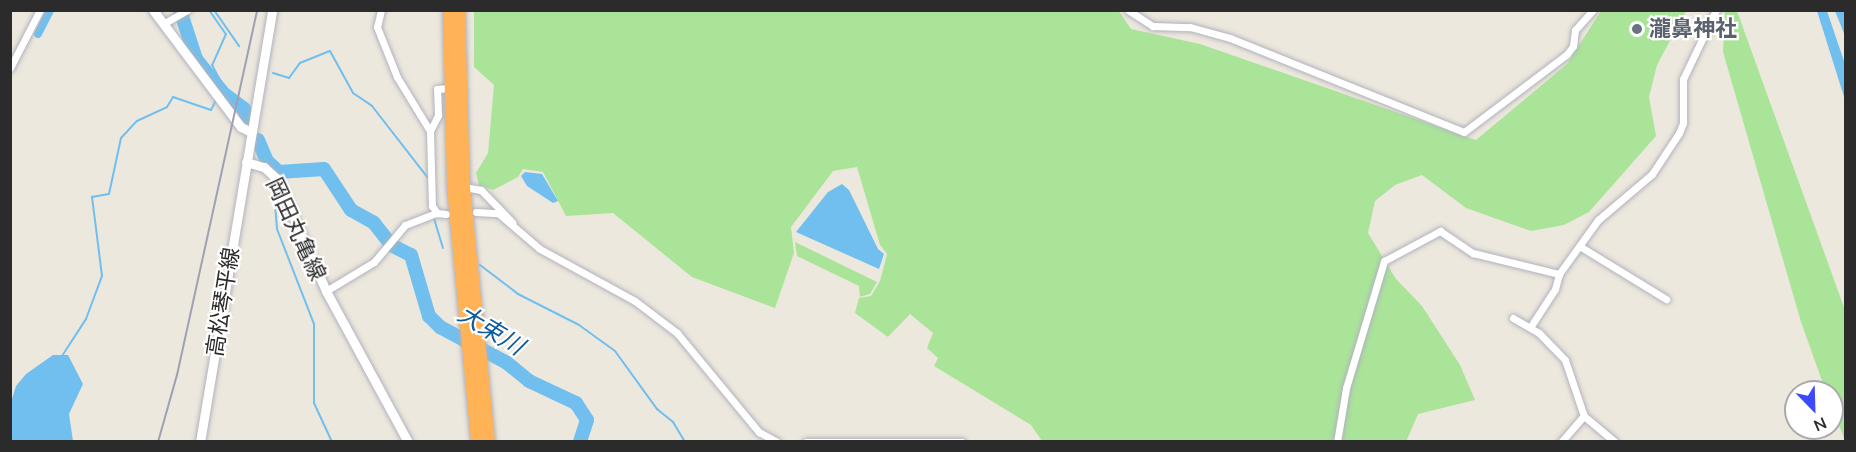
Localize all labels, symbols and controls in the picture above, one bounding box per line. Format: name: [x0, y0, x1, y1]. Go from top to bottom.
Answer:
place label: 瀧鼻神社: [1649, 16, 1737, 42]
marker: 瀧鼻神社: [1630, 22, 1644, 36]
street label: 岡田丸亀線: [261, 174, 331, 284]
street label: 高松琴平線: [201, 246, 245, 358]
water label: 大束川: [453, 299, 529, 361]
north arrow: [1784, 380, 1844, 440]
text: N: [1811, 413, 1830, 436]

